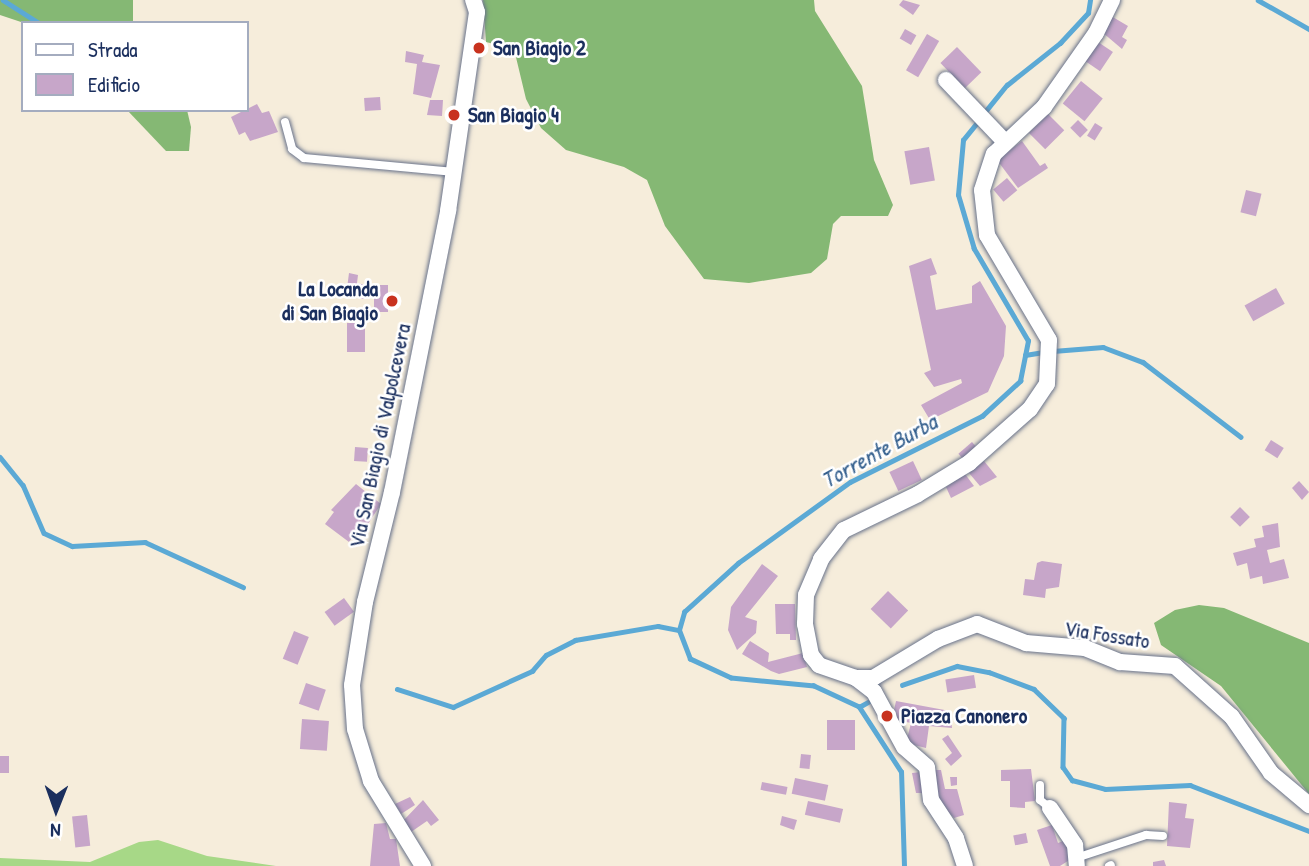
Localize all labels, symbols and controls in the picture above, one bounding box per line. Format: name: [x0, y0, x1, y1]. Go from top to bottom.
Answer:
legend: [21, 21, 248, 112]
text: Strada: [88, 35, 138, 64]
place label: San Biagio 2: [493, 35, 586, 61]
marker: San Biagio 2: [471, 40, 487, 56]
text: Edificio: [88, 70, 140, 99]
place label: San Biagio 4: [468, 102, 559, 128]
marker: San Biagio 4: [446, 107, 462, 123]
place label: La Locanda di San Biagio: [282, 276, 378, 326]
marker: La Locanda di San Biagio: [384, 293, 400, 309]
street label: Via San Biagio di Valpolcevera: [344, 322, 416, 550]
water label: Torrente Burba: [816, 408, 942, 494]
street label: Via Fossato: [1063, 616, 1151, 654]
place label: Piazza Canonero: [901, 703, 1027, 729]
marker: Piazza Canonero: [879, 708, 895, 724]
north arrow: [21, 775, 91, 845]
text: N: [50, 818, 61, 844]

